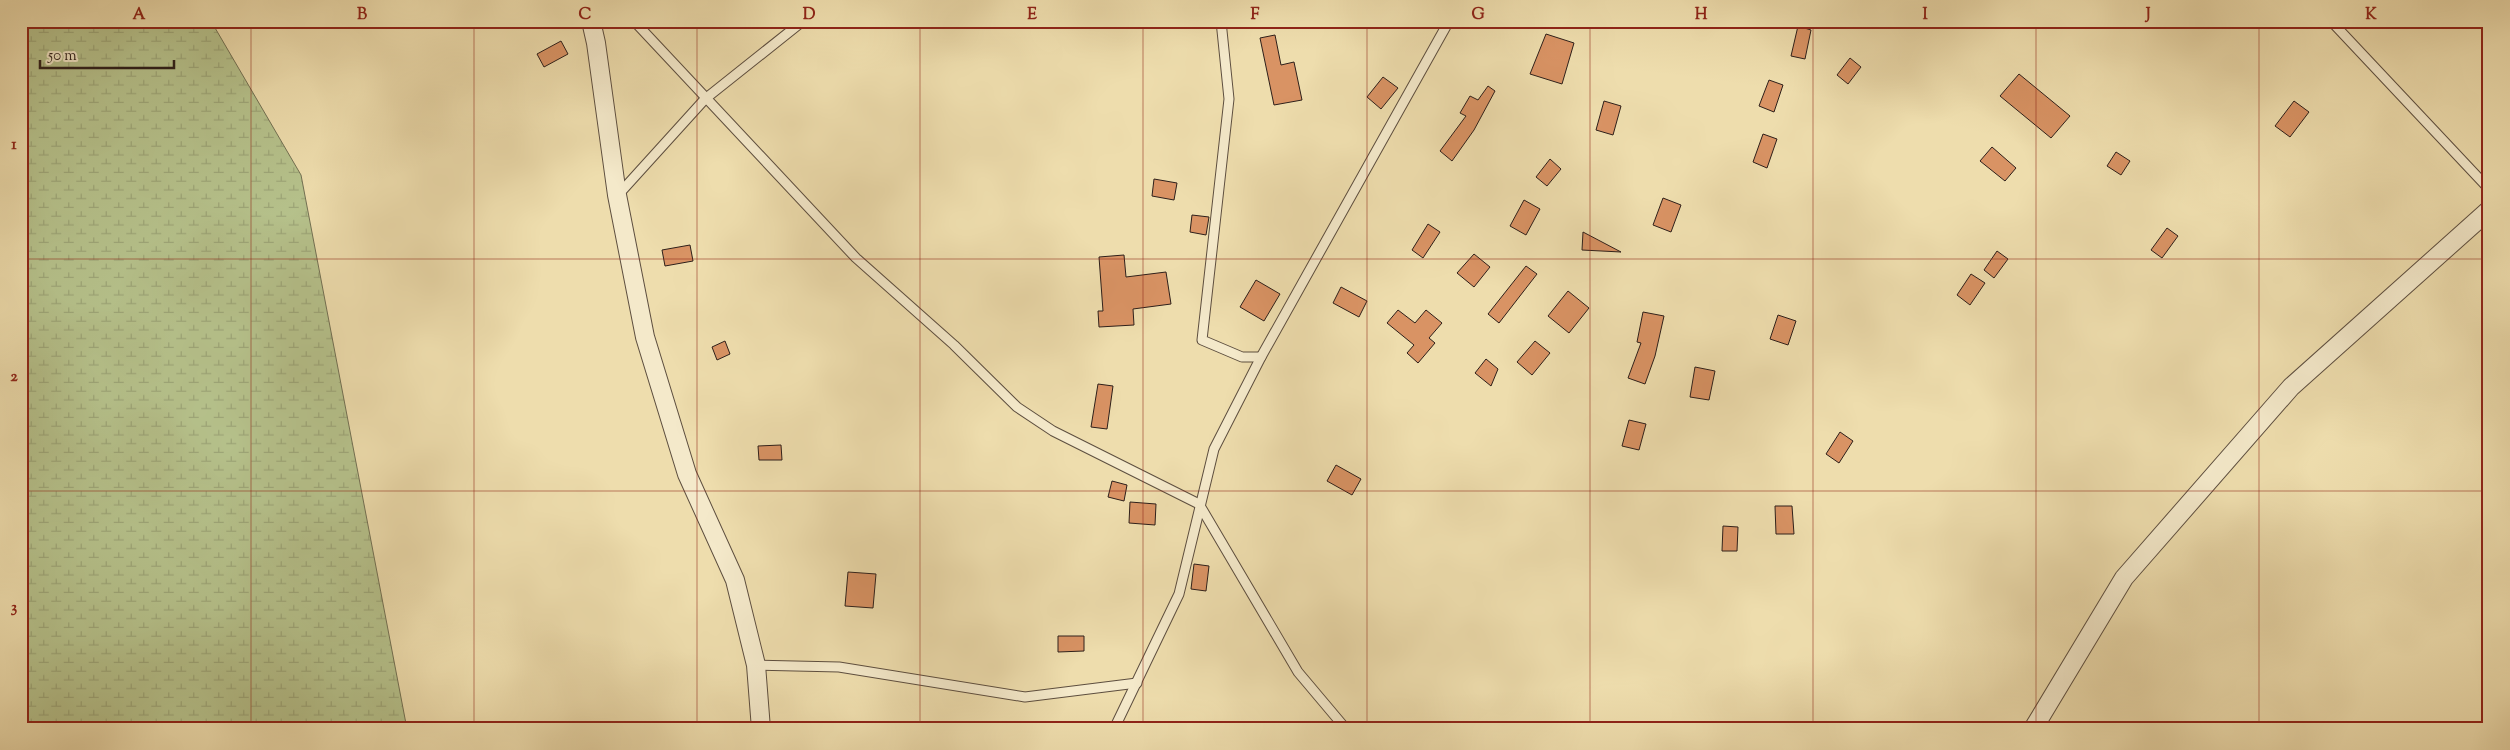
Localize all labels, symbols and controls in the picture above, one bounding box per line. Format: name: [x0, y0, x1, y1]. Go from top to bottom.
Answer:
text: A: [133, 4, 146, 27]
text: B: [357, 4, 367, 27]
text: C: [579, 4, 592, 27]
text: D: [803, 4, 816, 27]
text: E: [1027, 4, 1037, 27]
text: F: [1251, 4, 1260, 27]
text: G: [1471, 4, 1485, 27]
text: H: [1695, 4, 1708, 27]
text: I: [1922, 4, 1928, 27]
text: J: [2144, 4, 2151, 27]
text: K: [2365, 4, 2377, 27]
scale bar: [40, 38, 174, 70]
text: 50 m: [47, 46, 77, 67]
text: 1: [11, 134, 17, 157]
text: 2: [10, 366, 18, 389]
text: 3: [11, 597, 18, 620]

